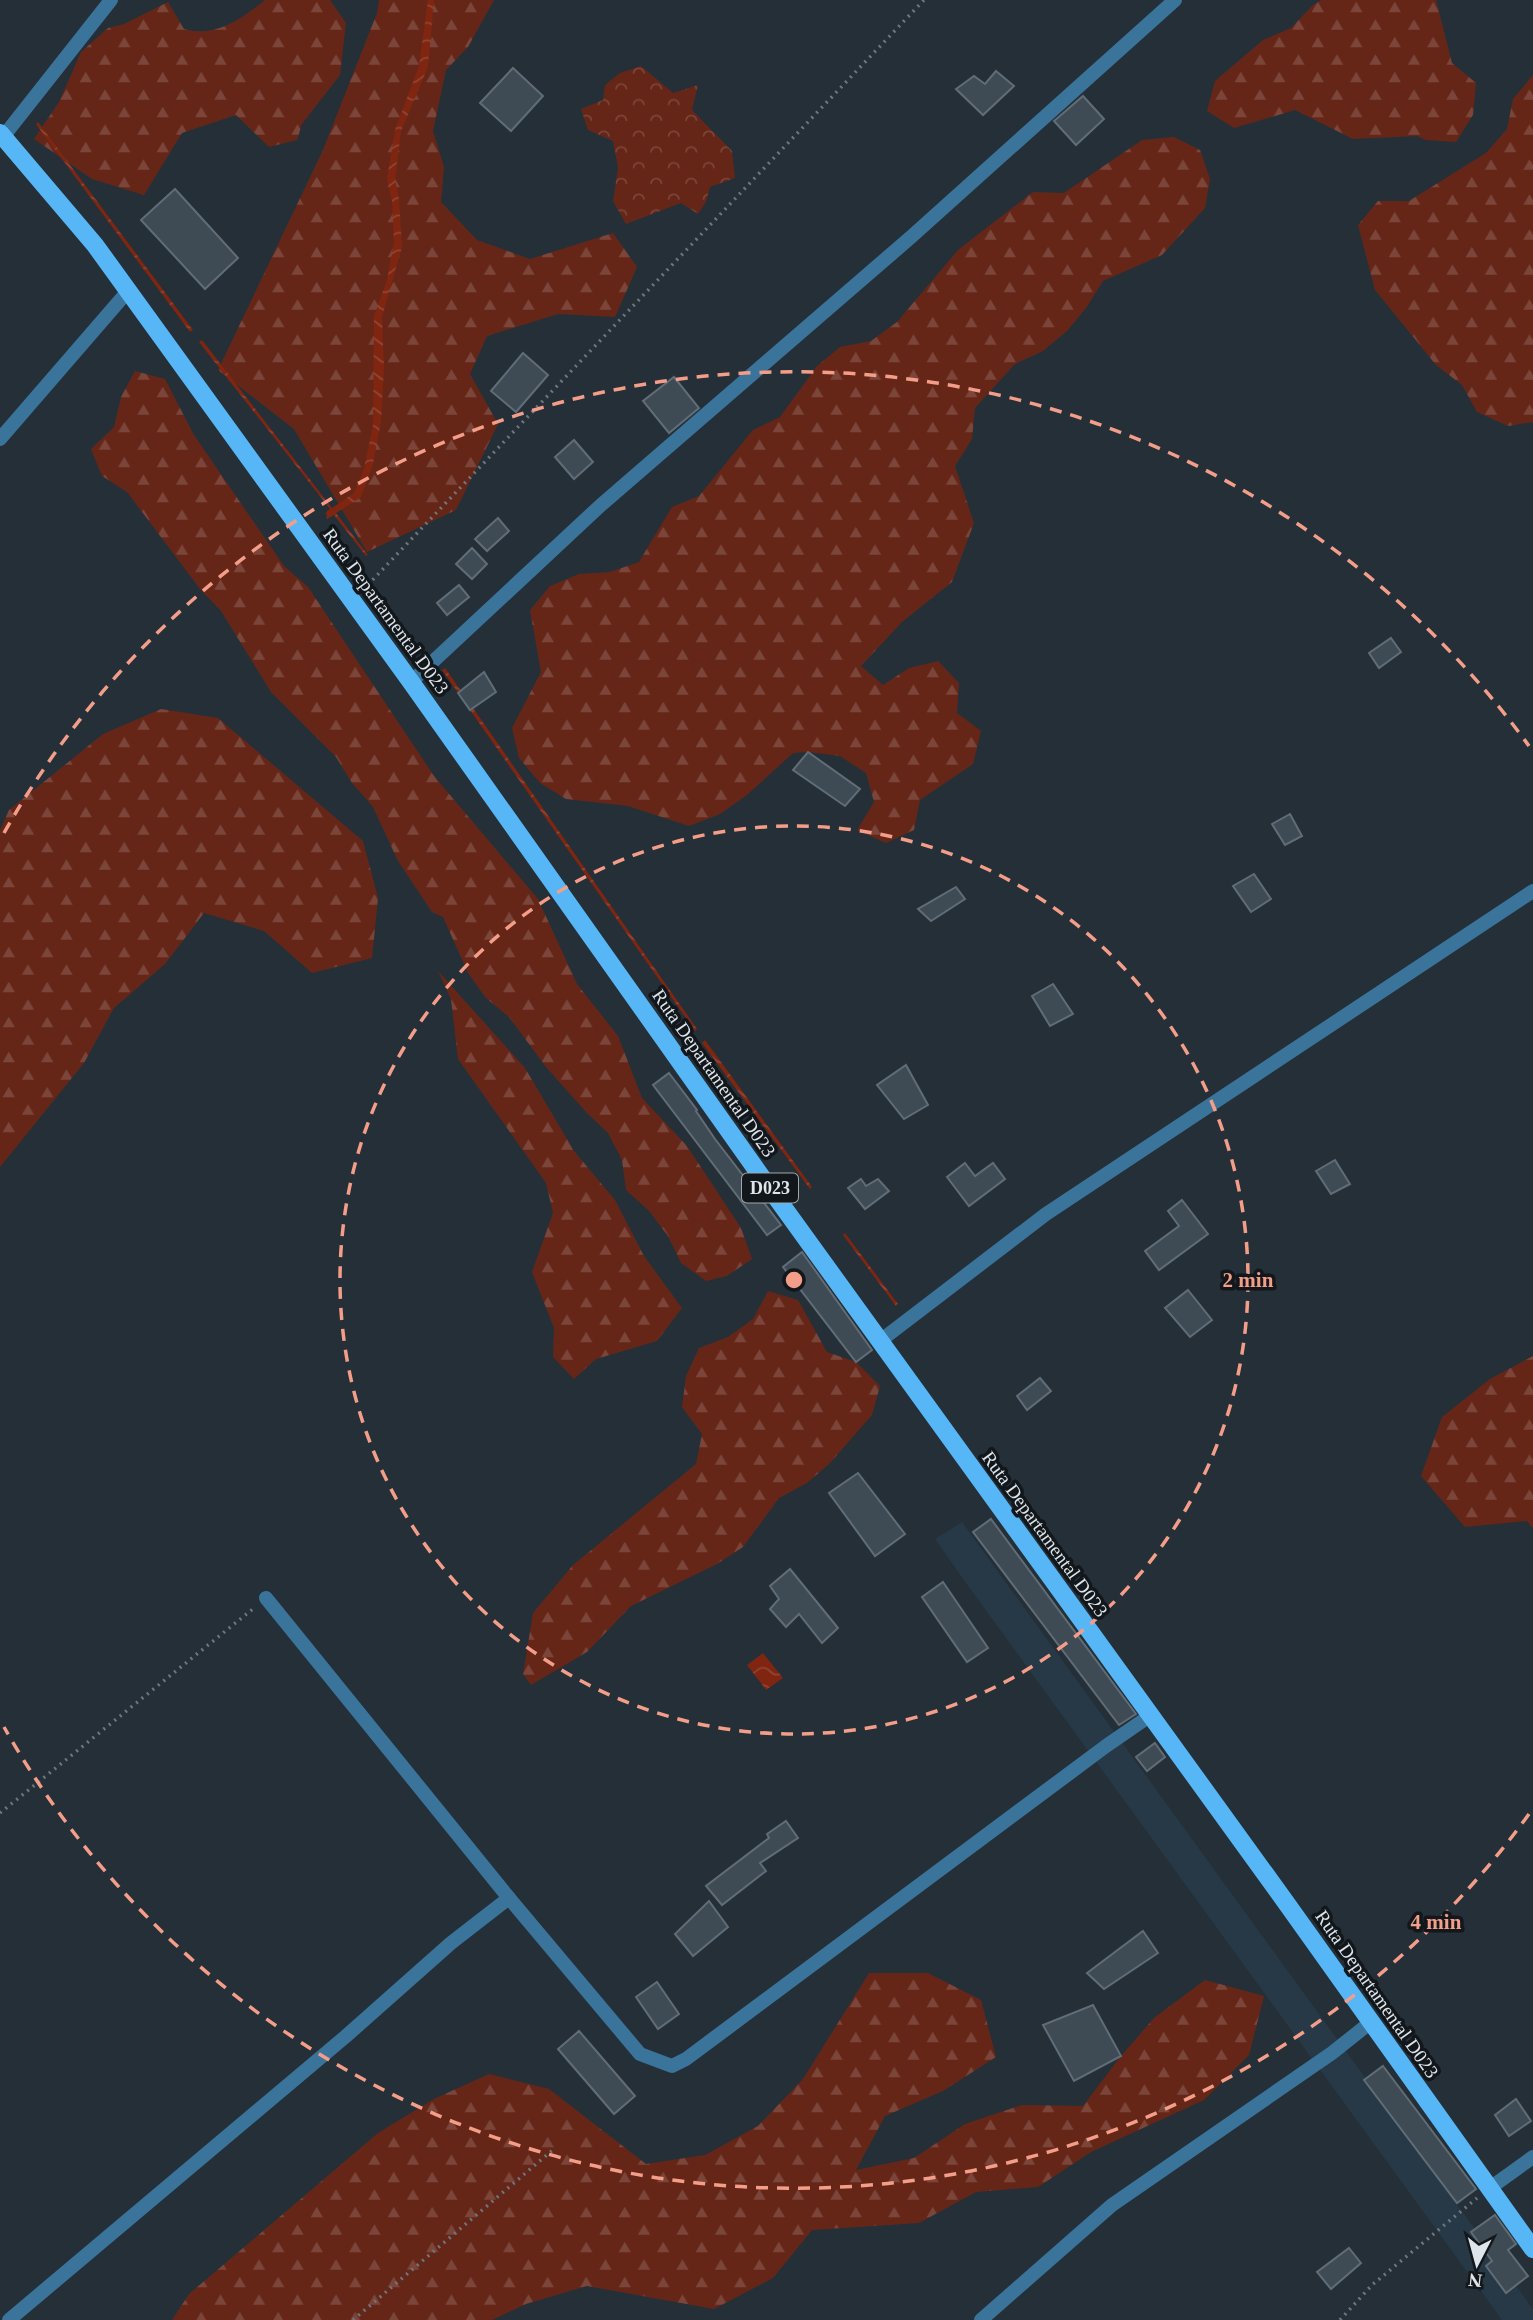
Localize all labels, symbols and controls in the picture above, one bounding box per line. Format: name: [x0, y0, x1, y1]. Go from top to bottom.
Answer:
street label: Ruta Departamental D023: [319, 524, 453, 698]
street label: Ruta Departamental D023: [648, 985, 780, 1161]
road number: D023: [742, 1174, 798, 1203]
centre of rings: [782, 1268, 806, 1292]
text: 2 min: [1223, 1268, 1274, 1292]
street label: Ruta Departamental D023: [978, 1447, 1112, 1621]
street label: Ruta Departamental D023: [1311, 1906, 1443, 2082]
text: 4 min: [1411, 1910, 1462, 1934]
north arrow: [1442, 2229, 1512, 2299]
text: N: [1467, 2269, 1483, 2292]

